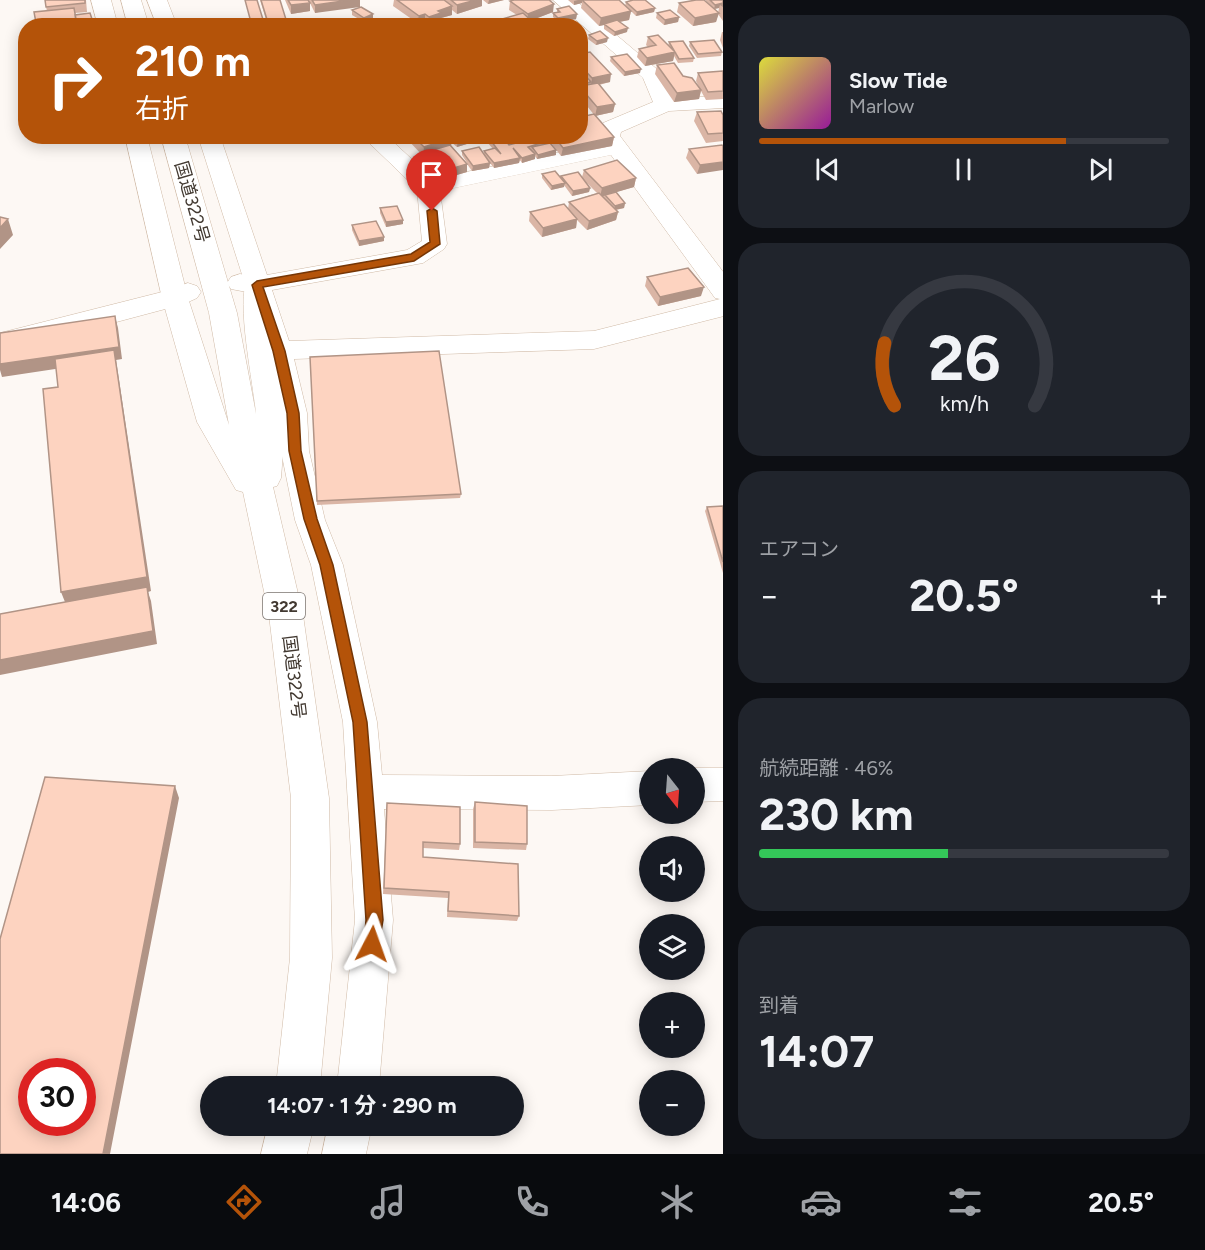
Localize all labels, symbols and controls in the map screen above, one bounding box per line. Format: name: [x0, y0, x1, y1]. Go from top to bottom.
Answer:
text: 210 m: [135, 36, 251, 87]
icon: right: [36, 42, 114, 120]
text: Slow Tide: [849, 67, 948, 94]
text: 右折: [135, 92, 189, 125]
text: Marlow: [849, 94, 914, 118]
pin: [406, 149, 457, 211]
icon: previous: [811, 153, 844, 186]
icon: pause: [947, 153, 980, 186]
icon: next: [1084, 153, 1117, 186]
icon: arrive: [415, 158, 448, 191]
street label: 国道322号: [170, 159, 214, 245]
text: 26: [928, 321, 1000, 396]
text: km/h: [940, 392, 988, 417]
text: エアコン: [759, 537, 839, 561]
text: 20.5°: [909, 568, 1019, 622]
text: −: [759, 576, 780, 615]
text: +: [1148, 576, 1169, 615]
road number: 322: [263, 593, 305, 619]
street label: 国道322号: [278, 634, 310, 720]
text: 航続距離 · 46%: [759, 756, 893, 780]
north arrow: [639, 758, 705, 824]
map controls: [639, 758, 705, 1136]
text: 230 km: [759, 787, 913, 841]
button: sound: [639, 836, 705, 902]
position arrow: [340, 912, 404, 976]
button: layers: [639, 914, 705, 980]
button: +: [639, 992, 705, 1058]
text: 到着: [759, 993, 799, 1017]
text: 14:07: [759, 1024, 874, 1078]
speed limit sign: 30: [18, 1058, 96, 1136]
button: −: [639, 1070, 705, 1136]
text: 14:07 · 1 分 · 290 m: [267, 1092, 457, 1119]
icon: directions: [223, 1181, 265, 1223]
icon: music: [367, 1181, 409, 1223]
icon: phone: [511, 1181, 553, 1223]
icon: climate: [656, 1181, 698, 1223]
icon: car: [800, 1181, 842, 1223]
icon: filters: [944, 1181, 986, 1223]
text: 14:06: [51, 1186, 121, 1219]
text: 20.5°: [1088, 1186, 1154, 1219]

